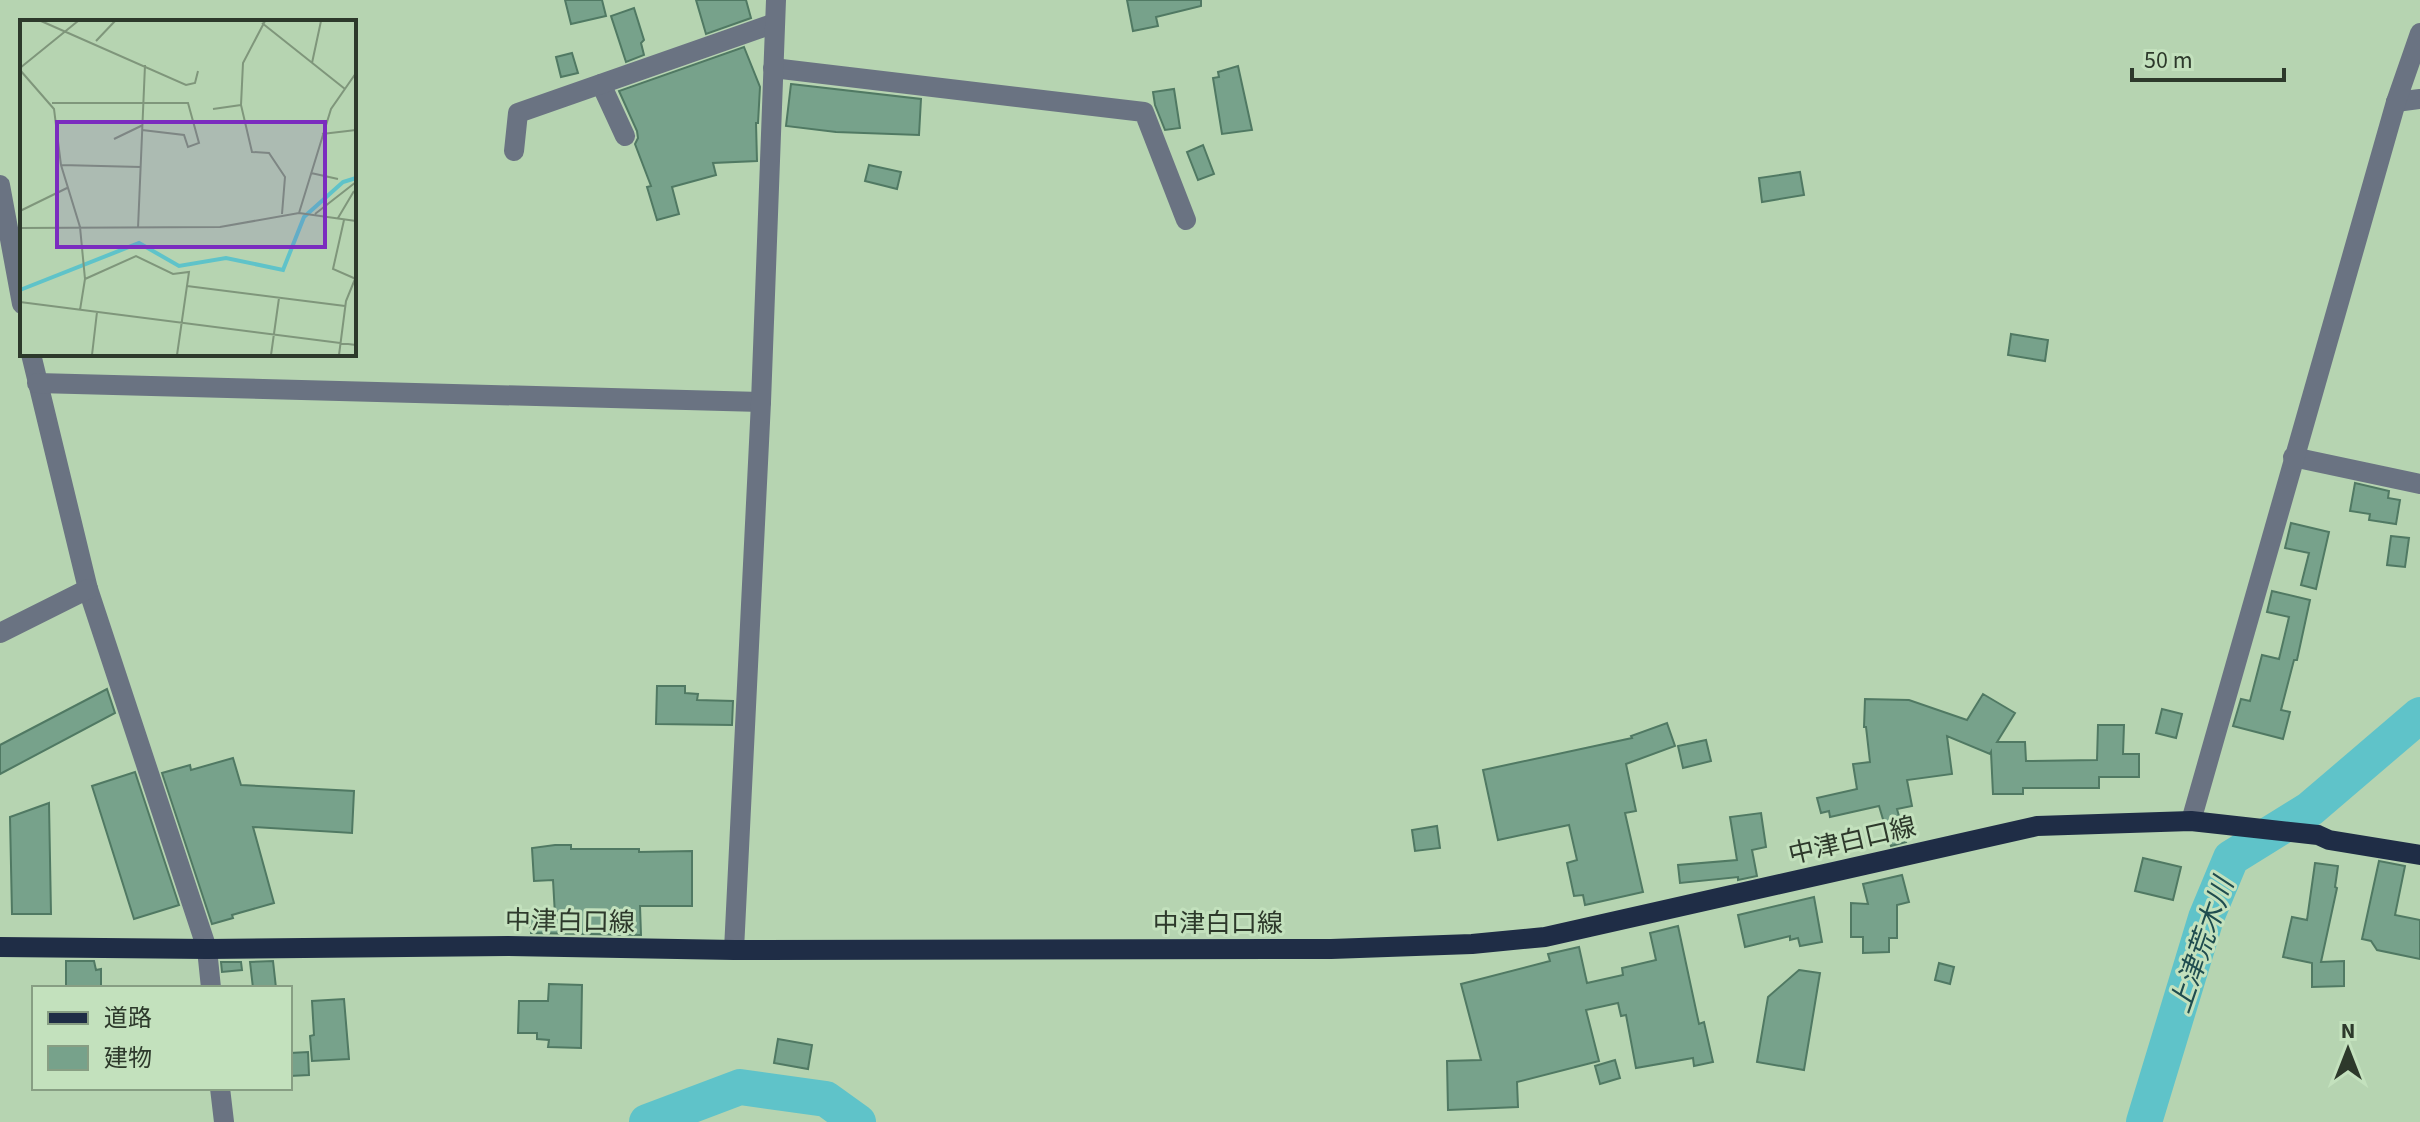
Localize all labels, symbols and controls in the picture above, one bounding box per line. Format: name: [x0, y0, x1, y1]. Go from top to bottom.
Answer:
inset map: [20, 20, 356, 356]
scale bar: [2132, 32, 2284, 82]
text: 50 m: [2144, 43, 2193, 78]
street label: 中津白口線: [1785, 808, 1920, 873]
water label: 上津荒木川: [2160, 870, 2245, 1018]
street label: 中津白口線: [505, 902, 635, 941]
street label: 中津白口線: [1153, 905, 1283, 942]
legend: [32, 986, 292, 1090]
text: 道路: [104, 1001, 152, 1036]
north arrow: [2308, 1010, 2388, 1090]
text: N: [2341, 1015, 2355, 1047]
text: 建物: [104, 1041, 152, 1076]

